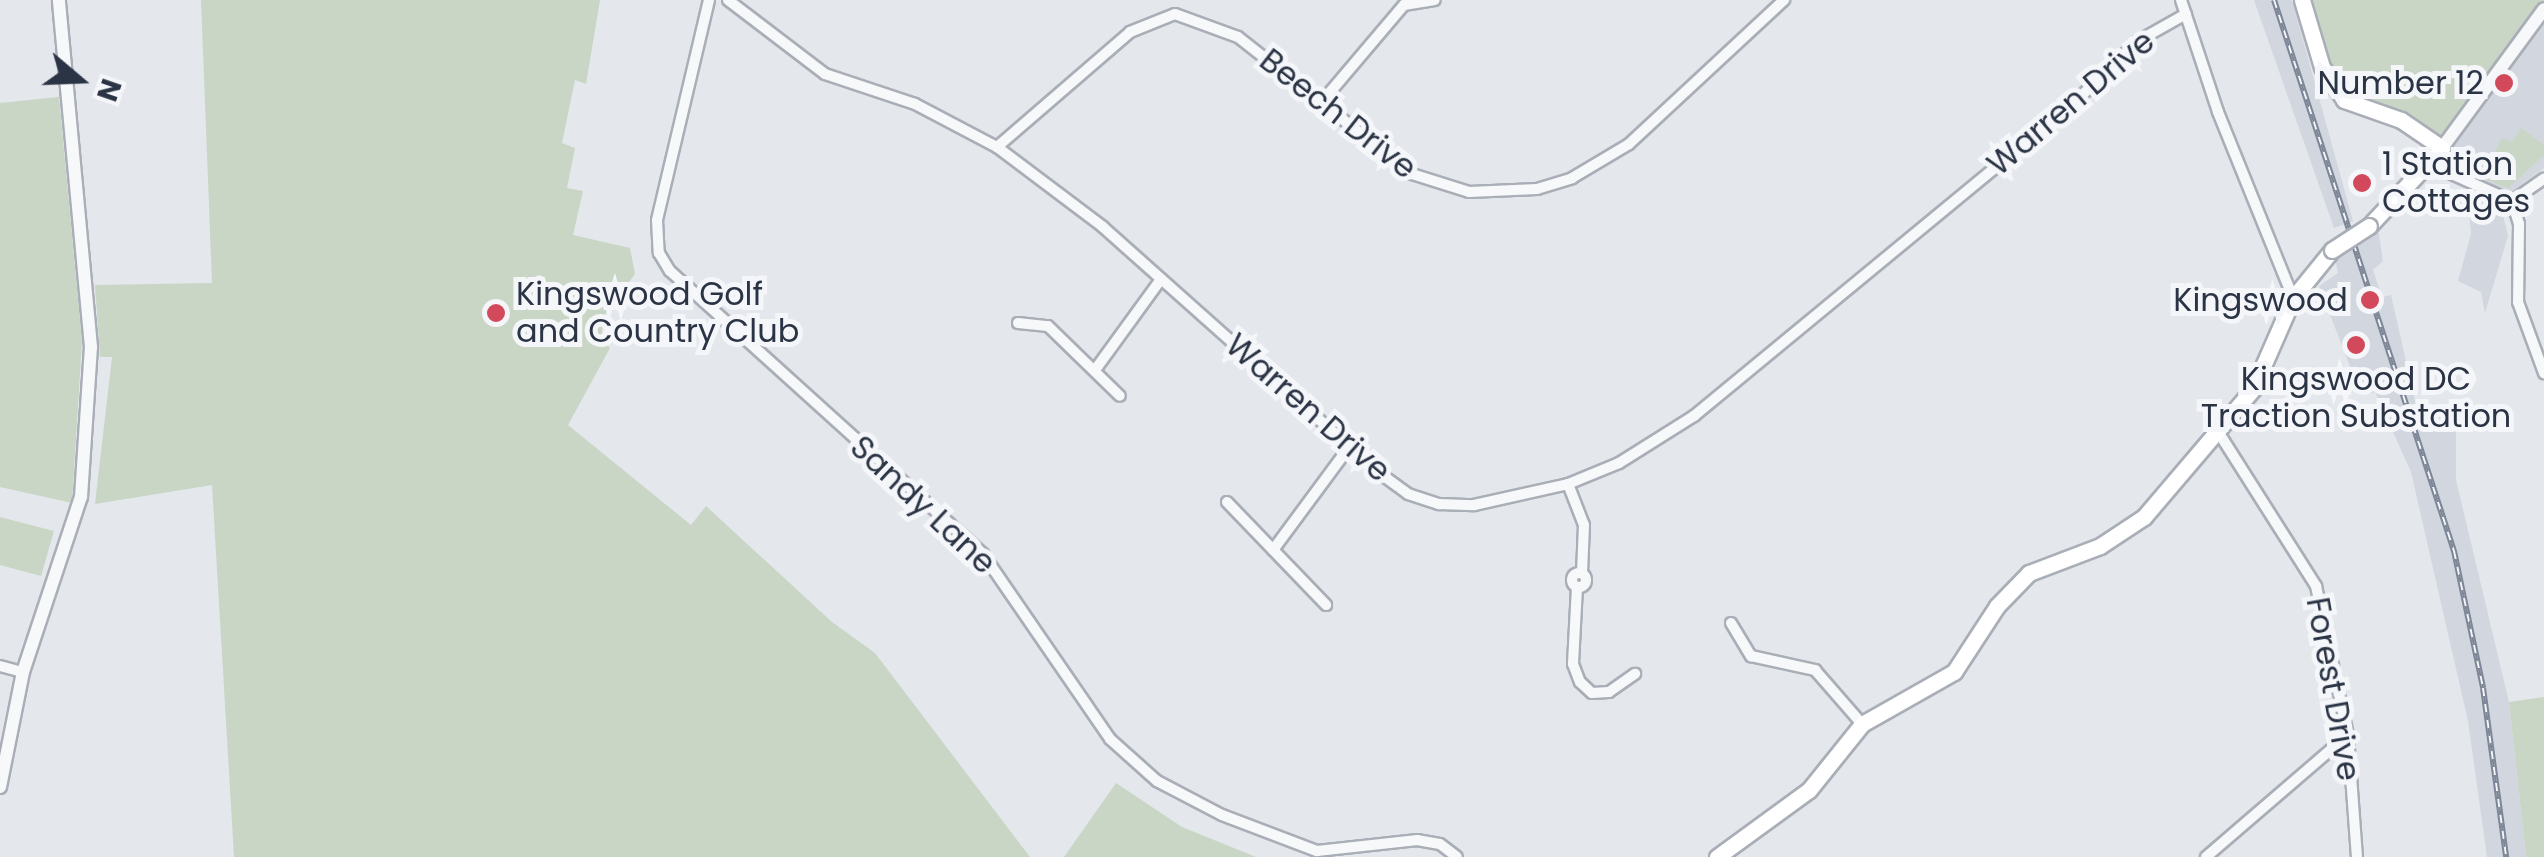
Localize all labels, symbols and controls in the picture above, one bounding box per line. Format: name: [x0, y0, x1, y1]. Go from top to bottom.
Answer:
street label: Warren Drive: [1980, 22, 2162, 184]
north arrow: [30, 30, 130, 130]
street label: Beech Drive: [1252, 41, 1424, 187]
place label: Number 12: [2317, 64, 2484, 102]
marker: Number 12: [2493, 72, 2515, 94]
text: N: [87, 74, 131, 106]
place label: 1 Station Cottages: [2382, 146, 2530, 221]
marker: 1 Station Cottages: [2351, 172, 2373, 194]
place label: Kingswood Golf and Country Club: [516, 276, 799, 351]
place label: Kingswood: [2173, 281, 2348, 319]
marker: Kingswood: [2357, 287, 2383, 313]
marker: Kingswood Golf and Country Club: [485, 302, 507, 324]
street label: Warren Drive: [1218, 326, 1398, 490]
marker: Kingswood DC Traction Substation: [2345, 334, 2367, 356]
place label: Kingswood DC Traction Substation: [2201, 361, 2511, 436]
street label: Sandy Lane: [842, 428, 1004, 582]
street label: Forest Drive: [2298, 594, 2368, 784]

